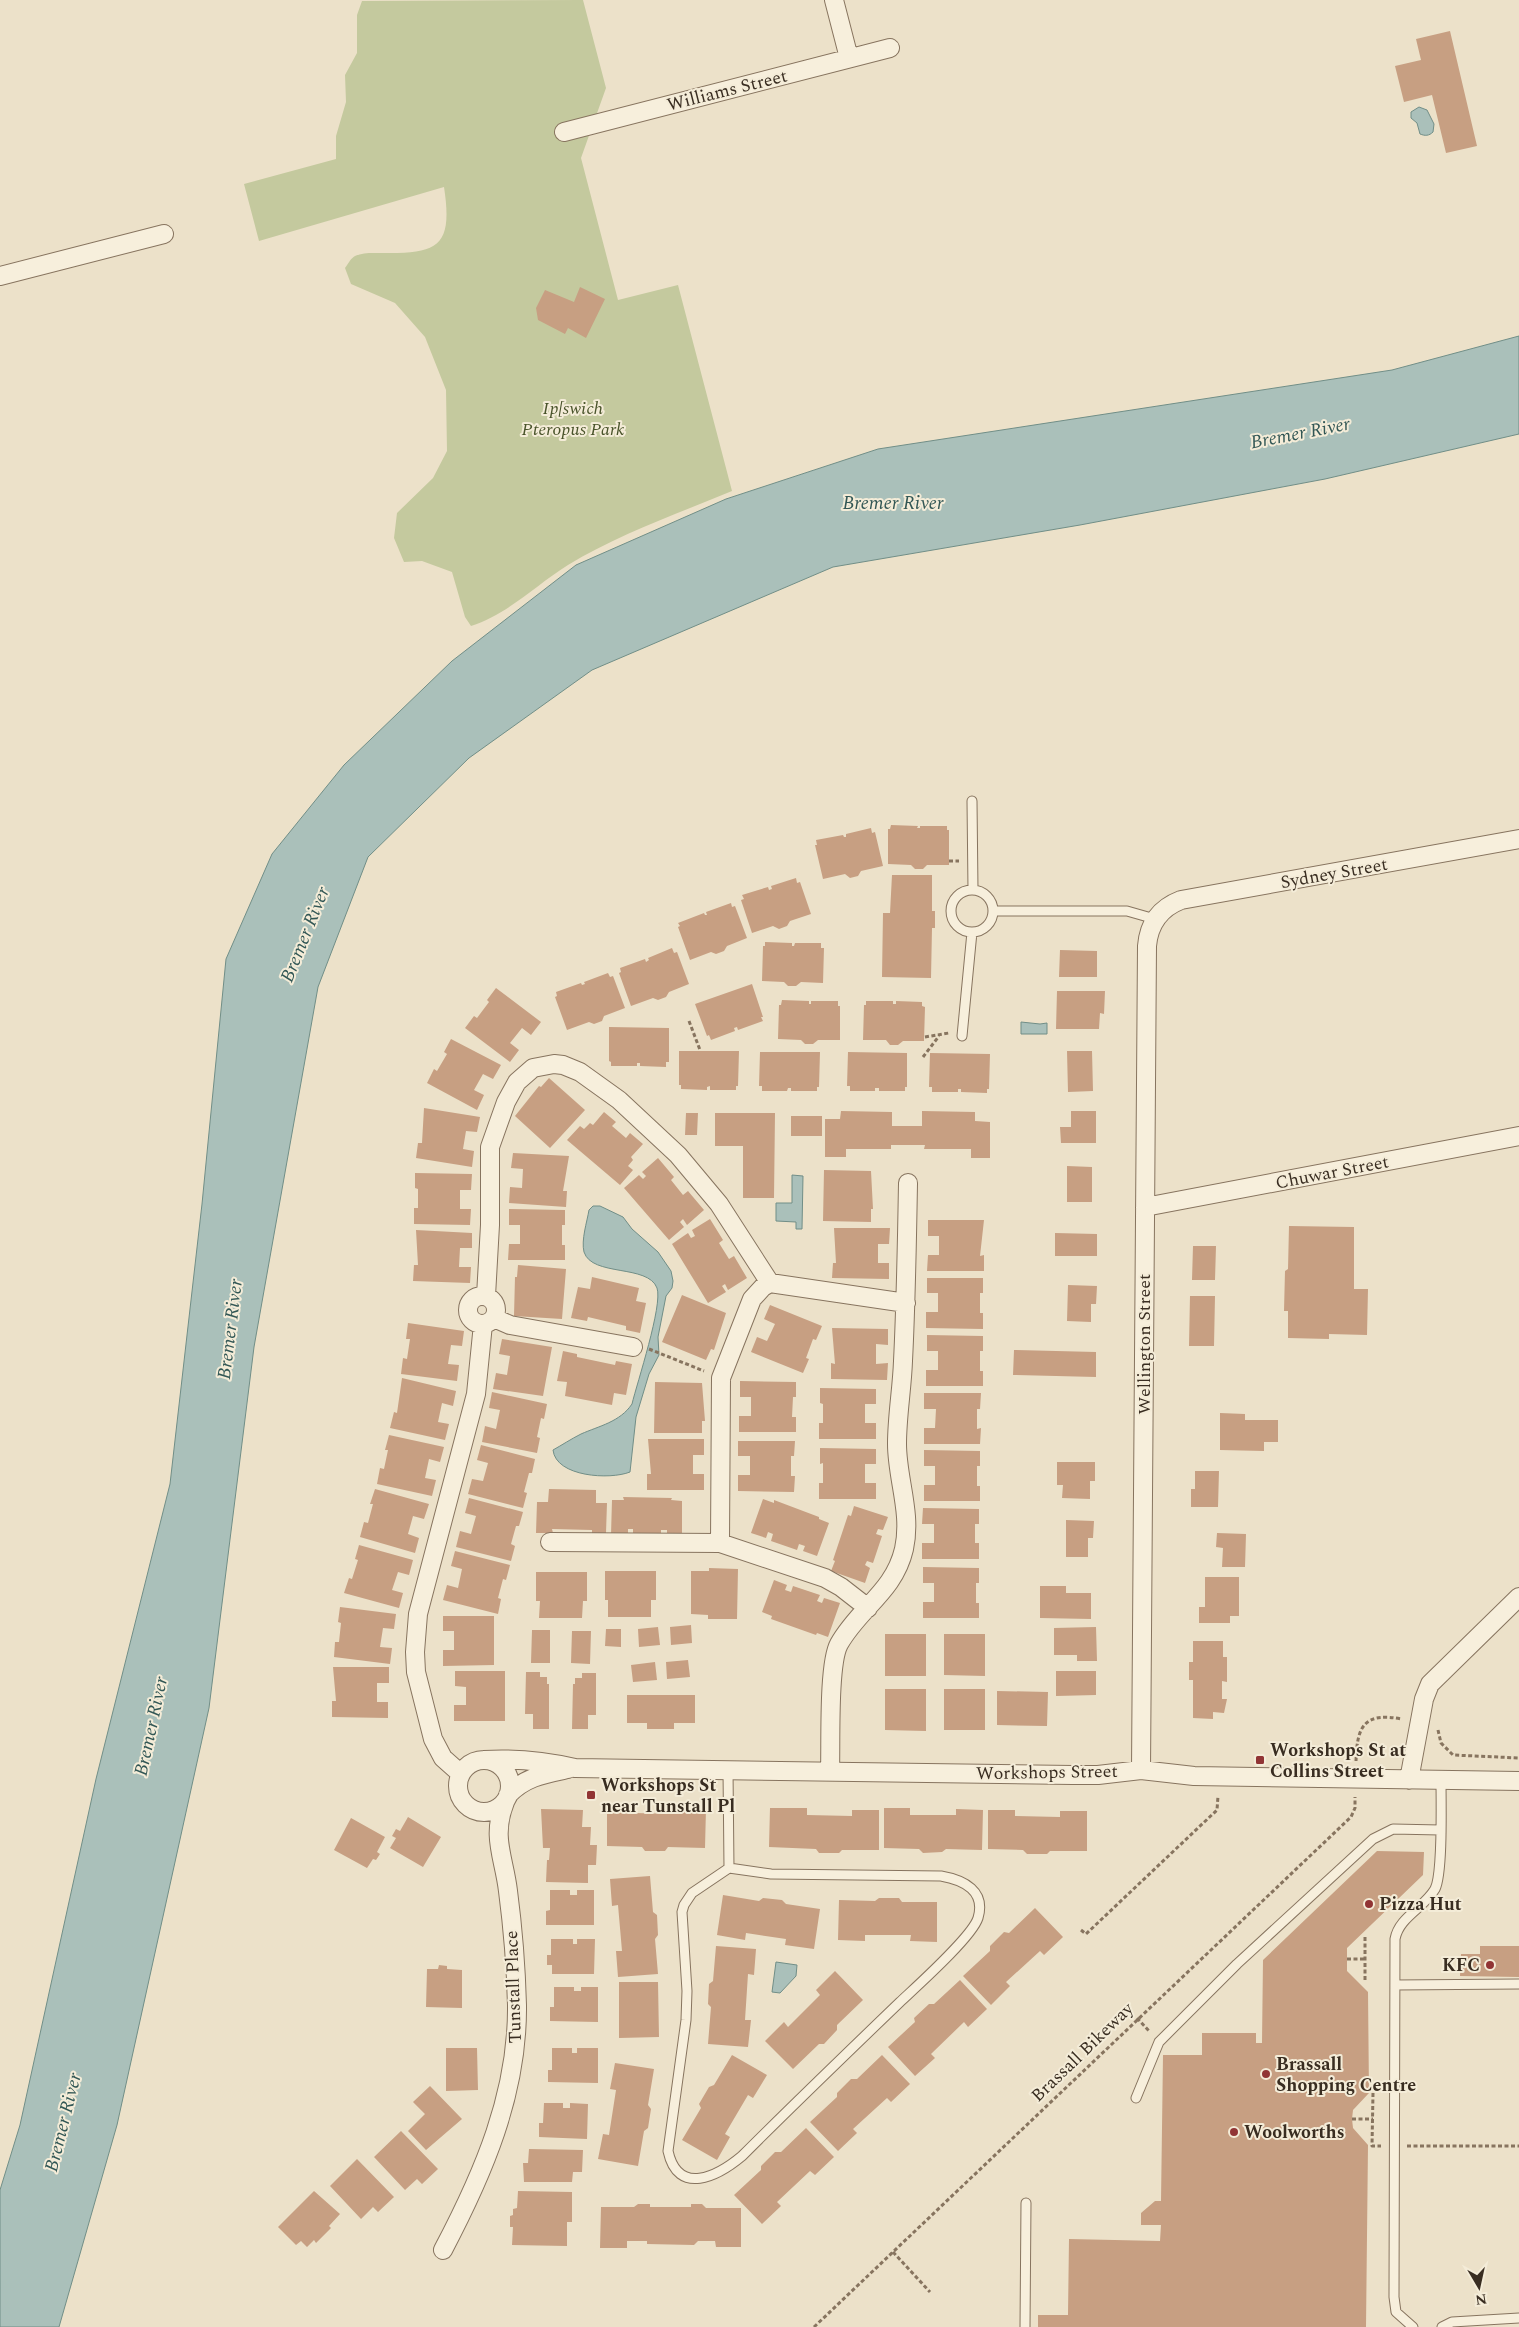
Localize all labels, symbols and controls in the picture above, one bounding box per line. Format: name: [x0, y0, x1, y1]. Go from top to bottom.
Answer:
street label: Williams Street: [664, 62, 790, 118]
park label: Ip[swich Pteropus Park: [521, 395, 625, 443]
water label: Bremer River: [1248, 410, 1353, 457]
water label: Bremer River: [843, 489, 944, 518]
street label: Sydney Street: [1278, 851, 1390, 896]
water label: Bremer River: [273, 882, 338, 987]
street label: Chuwar Street: [1273, 1148, 1391, 1197]
street label: Wellington Street: [1131, 1274, 1158, 1414]
water label: Bremer River: [210, 1277, 251, 1381]
water label: Bremer River: [127, 1674, 176, 1779]
place label: Workshops St at Collins Street: [1270, 1737, 1406, 1785]
marker: Workshops St at Collins Street: [1254, 1754, 1266, 1766]
street label: Workshops Street: [976, 1758, 1118, 1787]
place label: Workshops St near Tunstall Pl: [601, 1772, 735, 1820]
marker: Workshops St near Tunstall Pl: [585, 1789, 597, 1801]
place label: Pizza Hut: [1379, 1891, 1462, 1918]
marker: Pizza Hut: [1363, 1898, 1375, 1910]
street label: Tunstall Place: [498, 1930, 529, 2044]
place label: KFC: [1442, 1952, 1480, 1979]
marker: KFC: [1484, 1959, 1496, 1971]
street label: Brassall Bikeway: [1025, 1995, 1141, 2109]
place label: Brassall Shopping Centre: [1276, 2051, 1416, 2099]
marker: Brassall Shopping Centre: [1260, 2068, 1272, 2080]
water label: Bremer River: [37, 2069, 90, 2175]
place label: Woolworths: [1244, 2119, 1345, 2146]
marker: Woolworths: [1228, 2126, 1240, 2138]
north arrow: [1454, 2262, 1504, 2312]
text: N: [1474, 2288, 1488, 2311]

